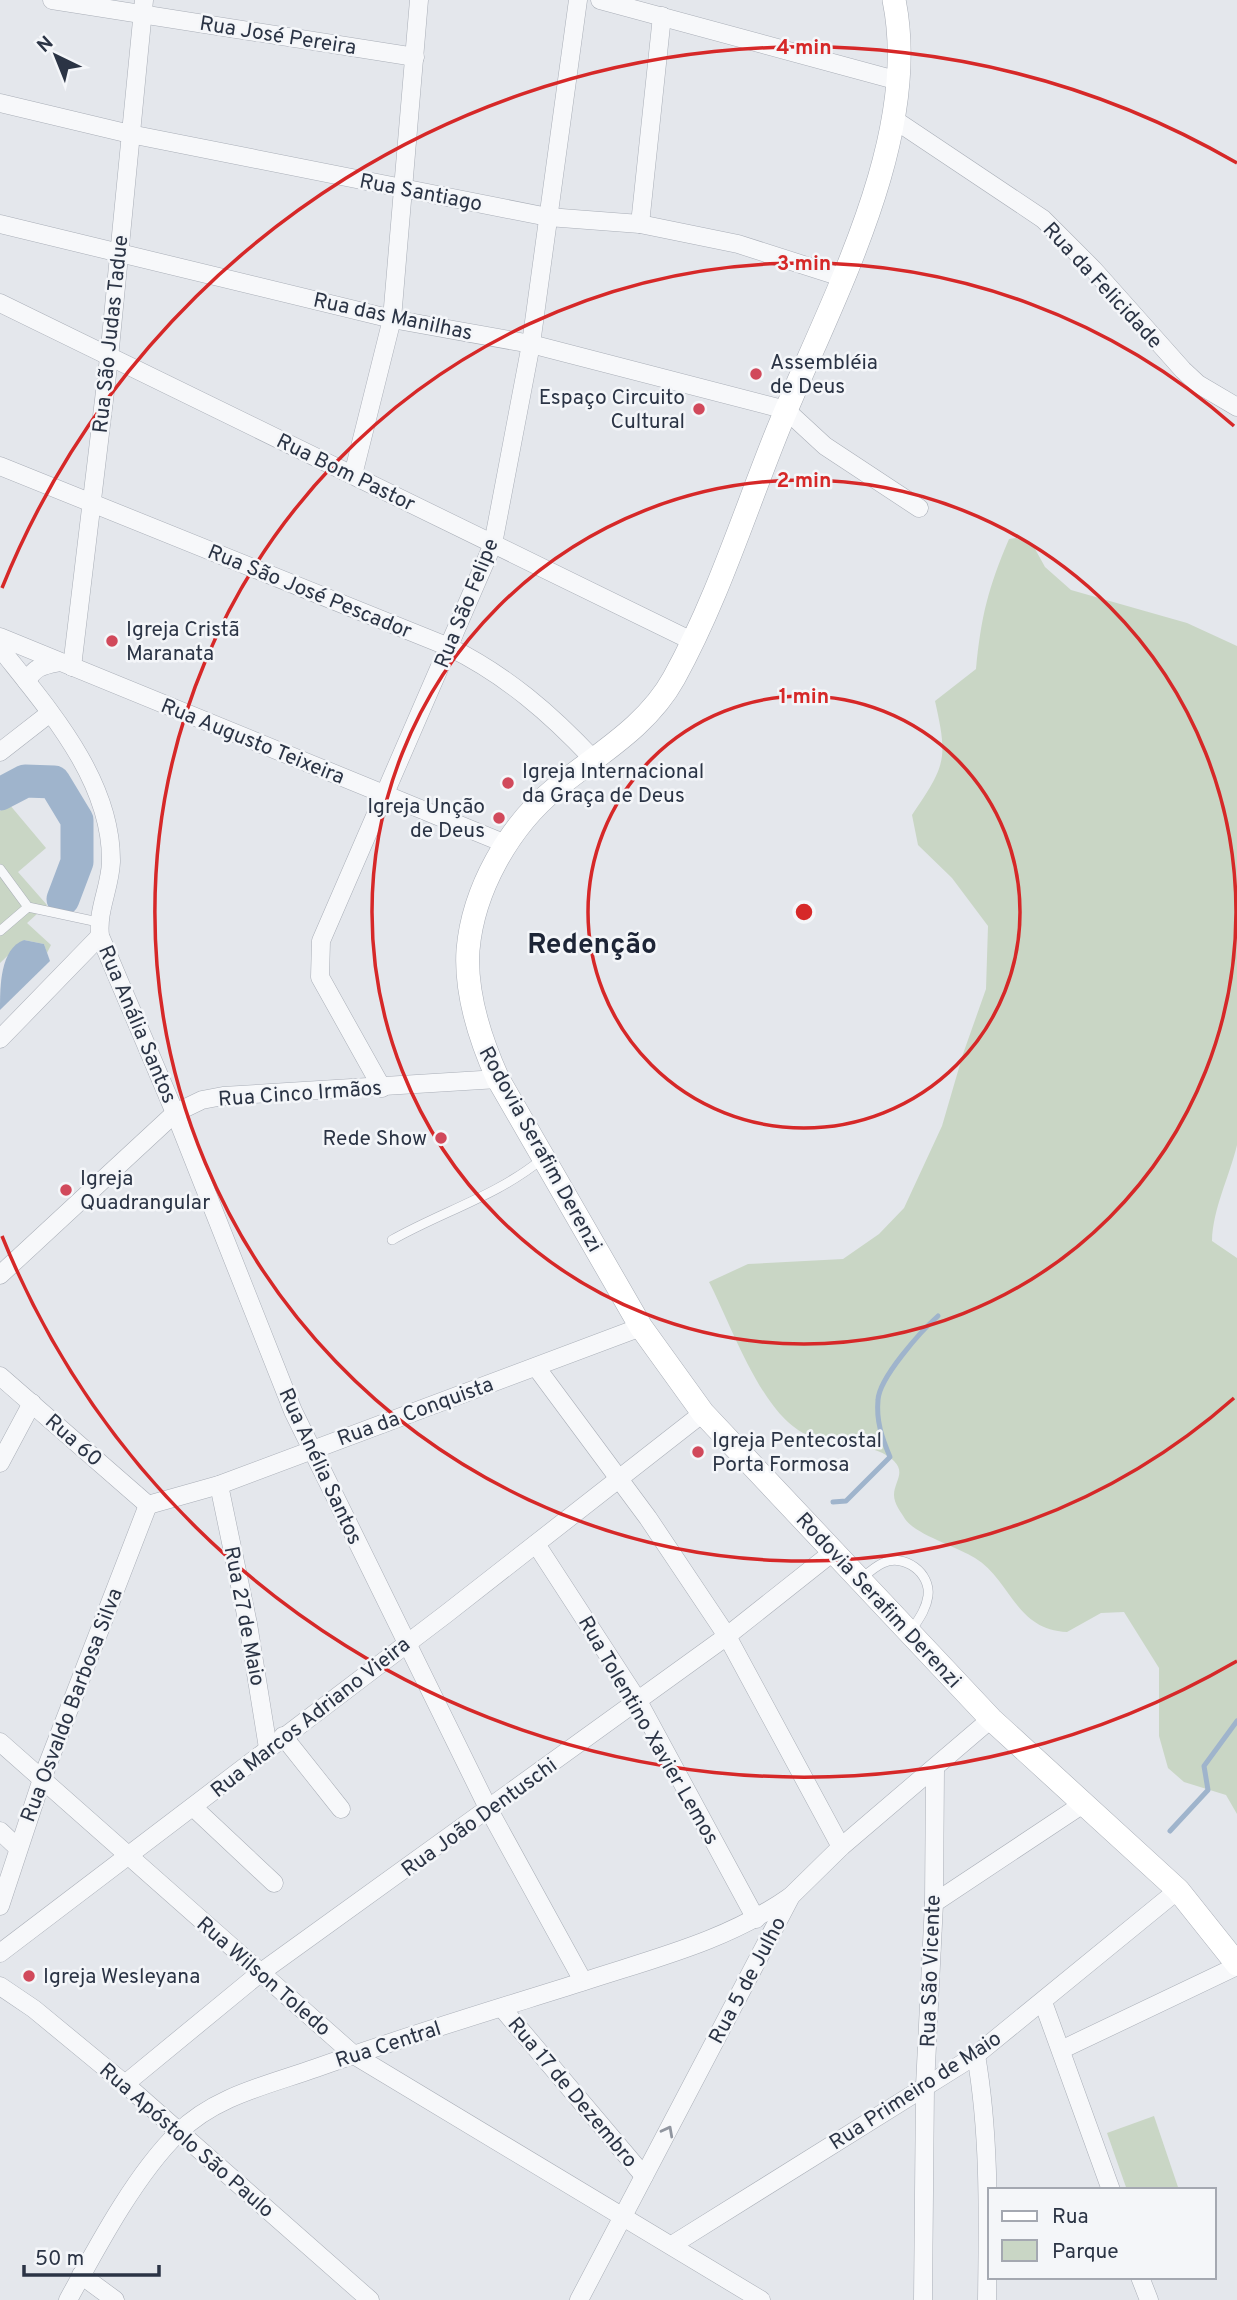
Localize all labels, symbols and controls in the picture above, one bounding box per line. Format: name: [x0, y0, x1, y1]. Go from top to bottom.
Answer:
street label: Rua José Pereira: [197, 11, 358, 62]
north arrow: [21, 21, 91, 91]
text: N: [33, 32, 59, 58]
text: 4 min: [776, 35, 832, 62]
street label: Rua Santiago: [357, 168, 484, 219]
street label: Rua da Felicidade: [1036, 217, 1168, 355]
street label: Rua São Judas Tadue: [88, 234, 135, 434]
text: 3 min: [777, 251, 831, 278]
street label: Rua das Manilhas: [311, 287, 475, 348]
place label: Assembléia de Deus: [770, 350, 878, 401]
marker: Assembléia de Deus: [748, 366, 764, 382]
place label: Espaço Circuito Cultural: [539, 385, 685, 436]
marker: Espaço Circuito Cultural: [691, 401, 707, 417]
street label: Rua Bom Pastor: [272, 428, 419, 519]
text: 2 min: [777, 468, 831, 495]
street label: Rua São Felipe: [429, 535, 506, 672]
street label: Rua São José Pescador: [203, 539, 416, 646]
place label: Igreja Cristã Maranata: [126, 617, 240, 668]
marker: Igreja Cristã Maranata: [104, 633, 120, 649]
text: 1 min: [779, 684, 829, 711]
street label: Rua Augusto Teixeira: [156, 693, 348, 792]
place label: Igreja Internacional da Graça de Deus: [522, 759, 704, 810]
marker: Igreja Internacional da Graça de Deus: [500, 775, 516, 791]
place label: Igreja Unção de Deus: [367, 794, 485, 845]
marker: Igreja Unção de Deus: [491, 810, 507, 826]
centre of rings: [792, 900, 816, 924]
district label: Redenção: [527, 928, 657, 964]
street label: Rua Anália Santos: [91, 941, 182, 1108]
street label: Rodovia Serafim Derenzi: [472, 1042, 608, 1257]
street label: Rua Cinco Irmãos: [217, 1075, 383, 1114]
place label: Rede Show: [323, 1126, 427, 1153]
marker: Rede Show: [433, 1130, 449, 1146]
place label: Igreja Quadrangular: [80, 1166, 210, 1217]
marker: Igreja Quadrangular: [58, 1182, 74, 1198]
street label: Rua da Conquista: [334, 1372, 497, 1453]
street label: Rua Anélia Santos: [272, 1384, 368, 1549]
street label: Rua 60: [39, 1409, 107, 1474]
place label: Igreja Pentecostal Porta Formosa: [712, 1428, 882, 1479]
marker: Igreja Pentecostal Porta Formosa: [690, 1444, 706, 1460]
street label: Rodovia Serafim Derenzi: [789, 1507, 967, 1695]
street label: Rua 27 de Maio: [217, 1544, 270, 1688]
street label: Rua Osvaldo Barbosa Silva: [15, 1585, 130, 1826]
street label: Rua Tolentino Xavier Lemos: [571, 1611, 724, 1850]
street label: Rua Marcos Adriano Vieira: [206, 1632, 416, 1805]
street label: Rua João Dentuschi: [397, 1753, 563, 1884]
street label: Rua São Vicente: [915, 1894, 948, 2048]
street label: Rua Wilson Toledo: [190, 1911, 336, 2043]
street label: Rua 5 de Julho: [703, 1912, 793, 2049]
place label: Igreja Wesleyana: [43, 1964, 200, 1991]
marker: Igreja Wesleyana: [21, 1968, 37, 1984]
street label: Rua 17 de Dezembro: [501, 2012, 643, 2174]
street label: Rua Central: [332, 2016, 445, 2075]
street label: Rua Primeiro de Maio: [825, 2026, 1007, 2157]
street label: Rua Apóstolo São Paulo: [93, 2058, 279, 2225]
one-way arrow: [660, 2126, 673, 2138]
legend: [988, 2188, 1216, 2279]
text: Rua: [1052, 2204, 1089, 2231]
scale bar: [24, 2234, 159, 2278]
text: Parque: [1052, 2239, 1119, 2266]
text: 50 m: [35, 2246, 84, 2273]

